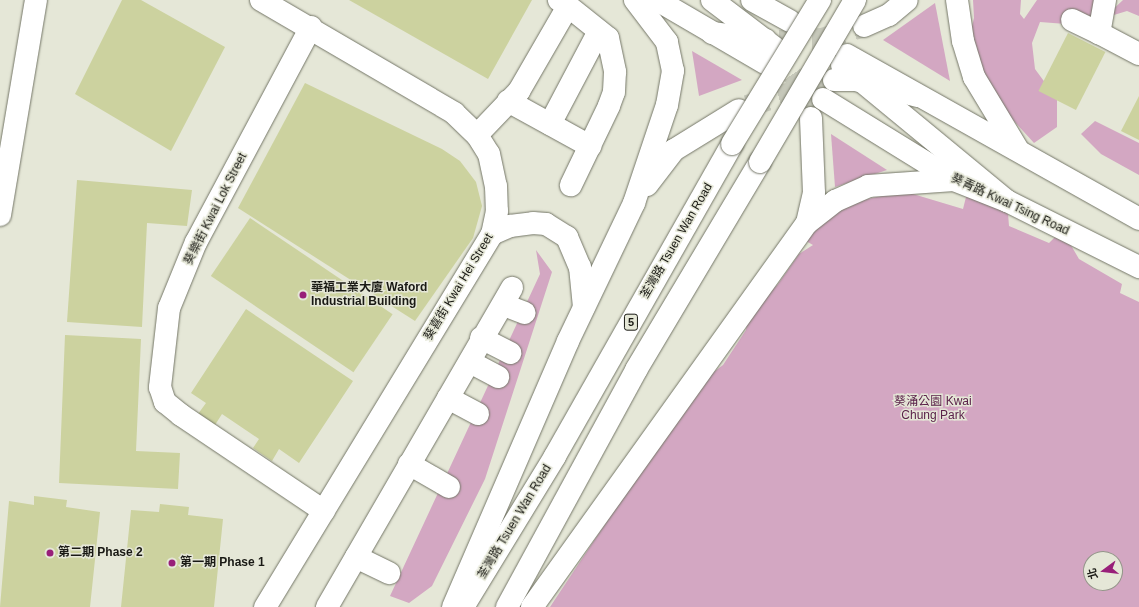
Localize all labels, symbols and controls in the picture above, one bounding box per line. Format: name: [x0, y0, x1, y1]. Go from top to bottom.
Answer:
street label: 葵樂街 Kwai Lok Street: [182, 151, 250, 267]
street label: 葵青路 Kwai Tsing Road: [949, 171, 1071, 239]
street label: 荃灣路 Tsuen Wan Road: [638, 181, 716, 301]
street label: 葵喜街 Kwai Hei Street: [421, 231, 497, 343]
place label: 華福工業大廈 Waford Industrial Building: [311, 281, 427, 309]
marker: 華福工業大廈 Waford Industrial Building: [298, 290, 308, 300]
road number: 5: [623, 313, 639, 331]
park label: 葵涌公園 Kwai Chung Park: [894, 395, 972, 423]
street label: 荃灣路 Tsuen Wan Road: [475, 462, 555, 582]
place label: 第二期 Phase 2: [58, 546, 143, 560]
marker: 第二期 Phase 2: [45, 548, 55, 558]
north arrow: [1083, 551, 1123, 591]
place label: 第一期 Phase 1: [180, 556, 265, 570]
marker: 第一期 Phase 1: [167, 558, 177, 568]
text: 北: [1085, 567, 1100, 581]

